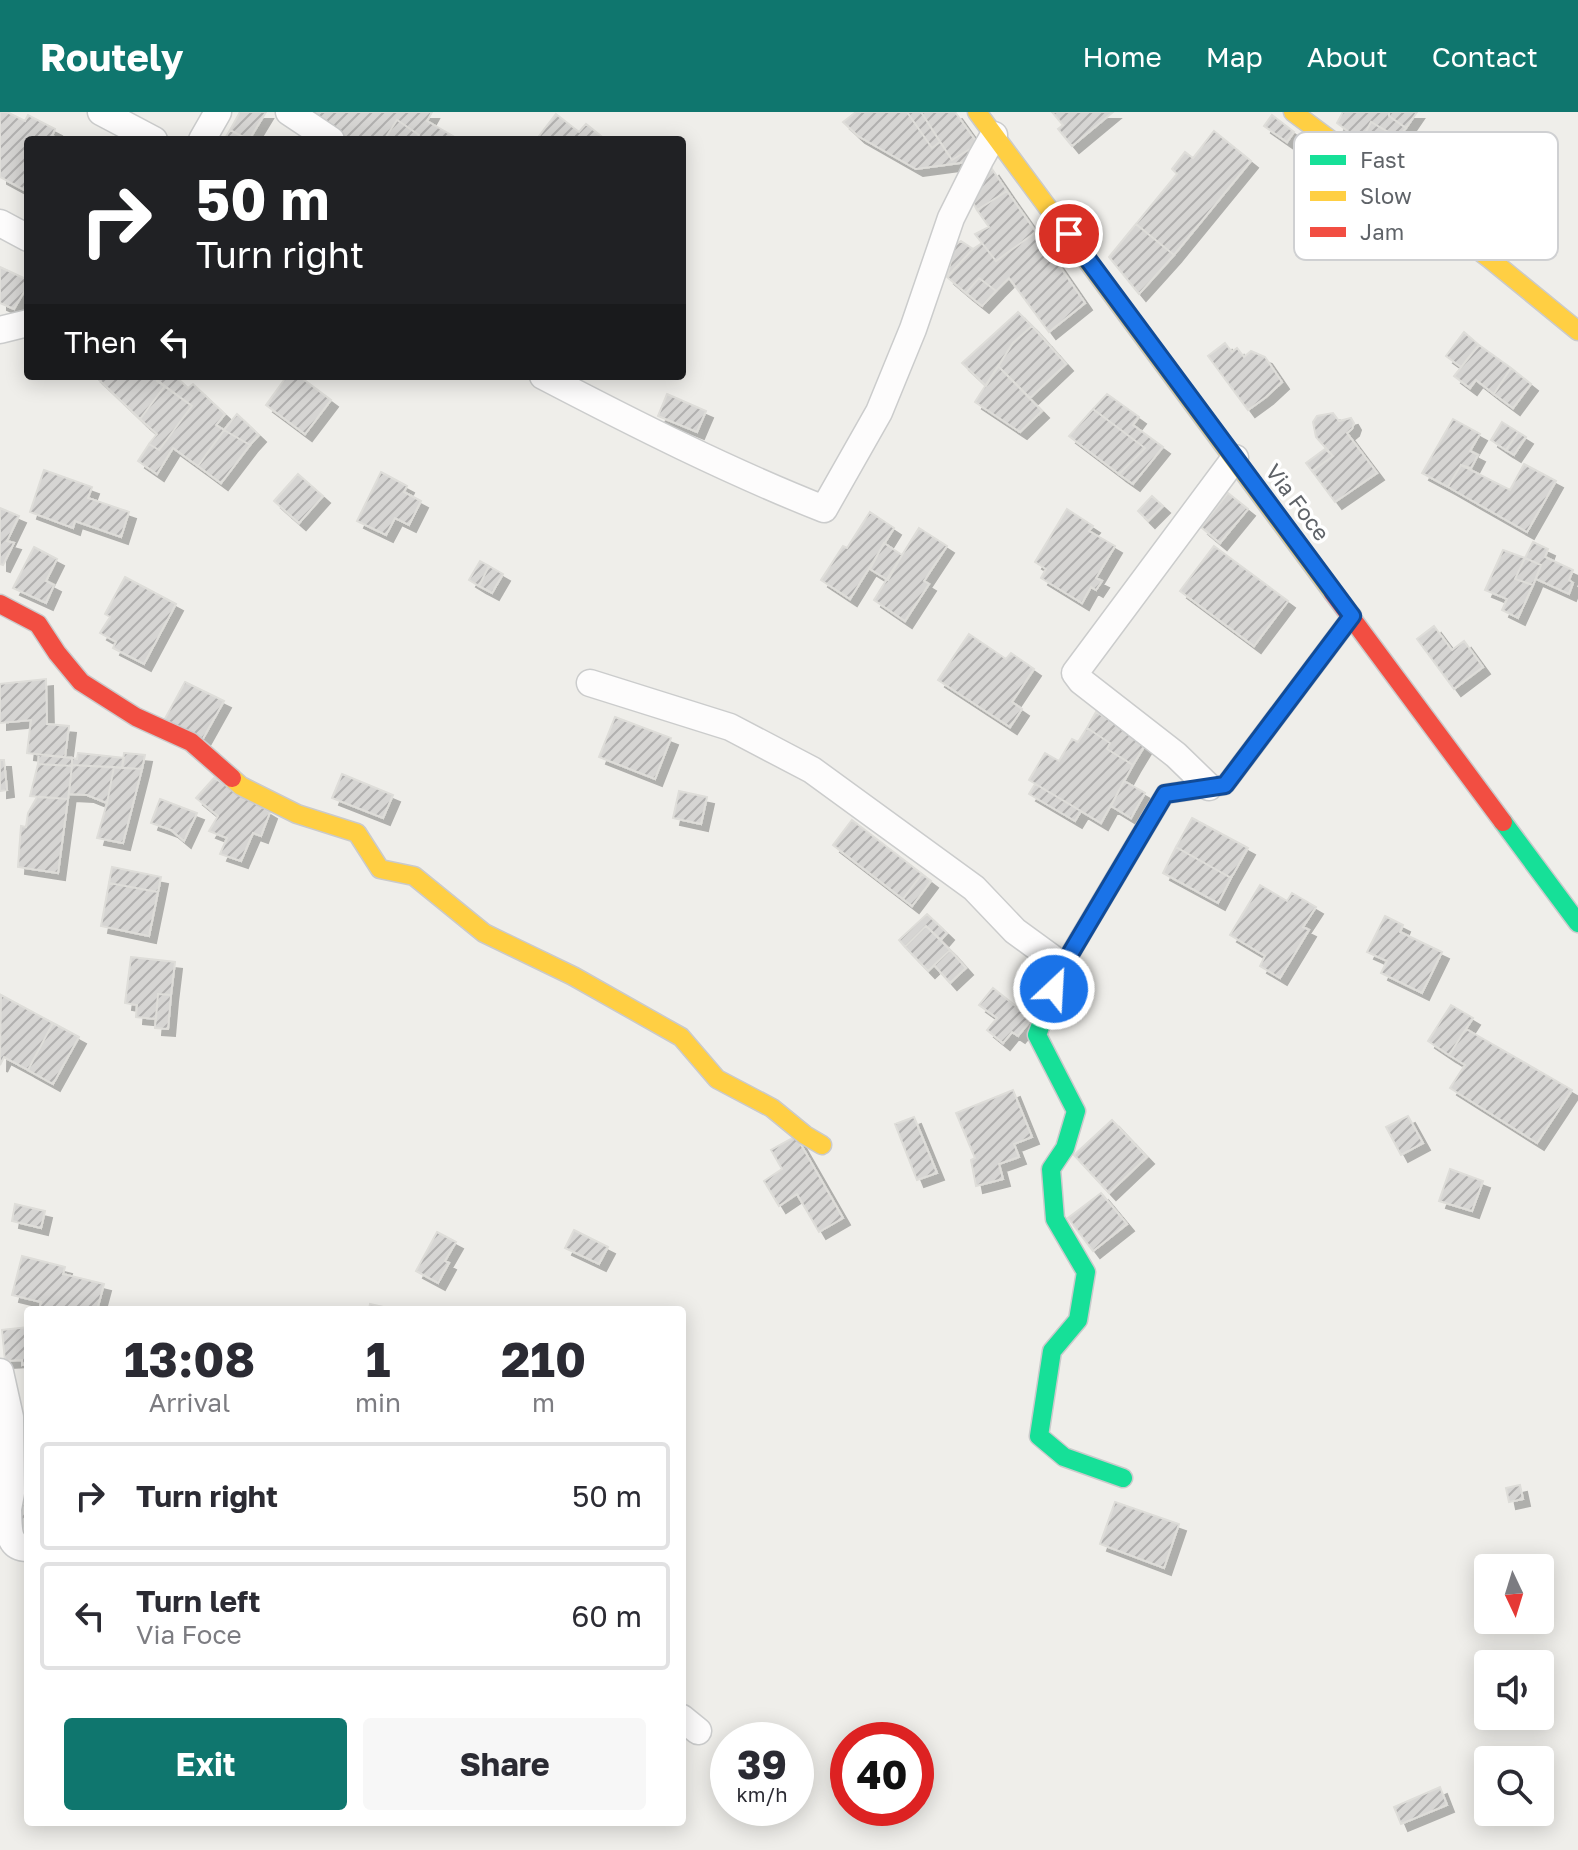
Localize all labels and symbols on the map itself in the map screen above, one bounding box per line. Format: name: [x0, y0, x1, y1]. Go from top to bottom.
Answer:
legend: [1294, 132, 1558, 260]
text: Fast: [1360, 146, 1406, 173]
text: Slow: [1360, 182, 1412, 209]
pin: [1035, 200, 1103, 268]
text: Jam: [1360, 218, 1404, 245]
street label: Via Foce: [1260, 458, 1336, 546]
position arrow: [1012, 947, 1096, 1031]
north arrow: [1474, 1554, 1554, 1634]
speed limit sign: 40: [830, 1722, 934, 1826]

